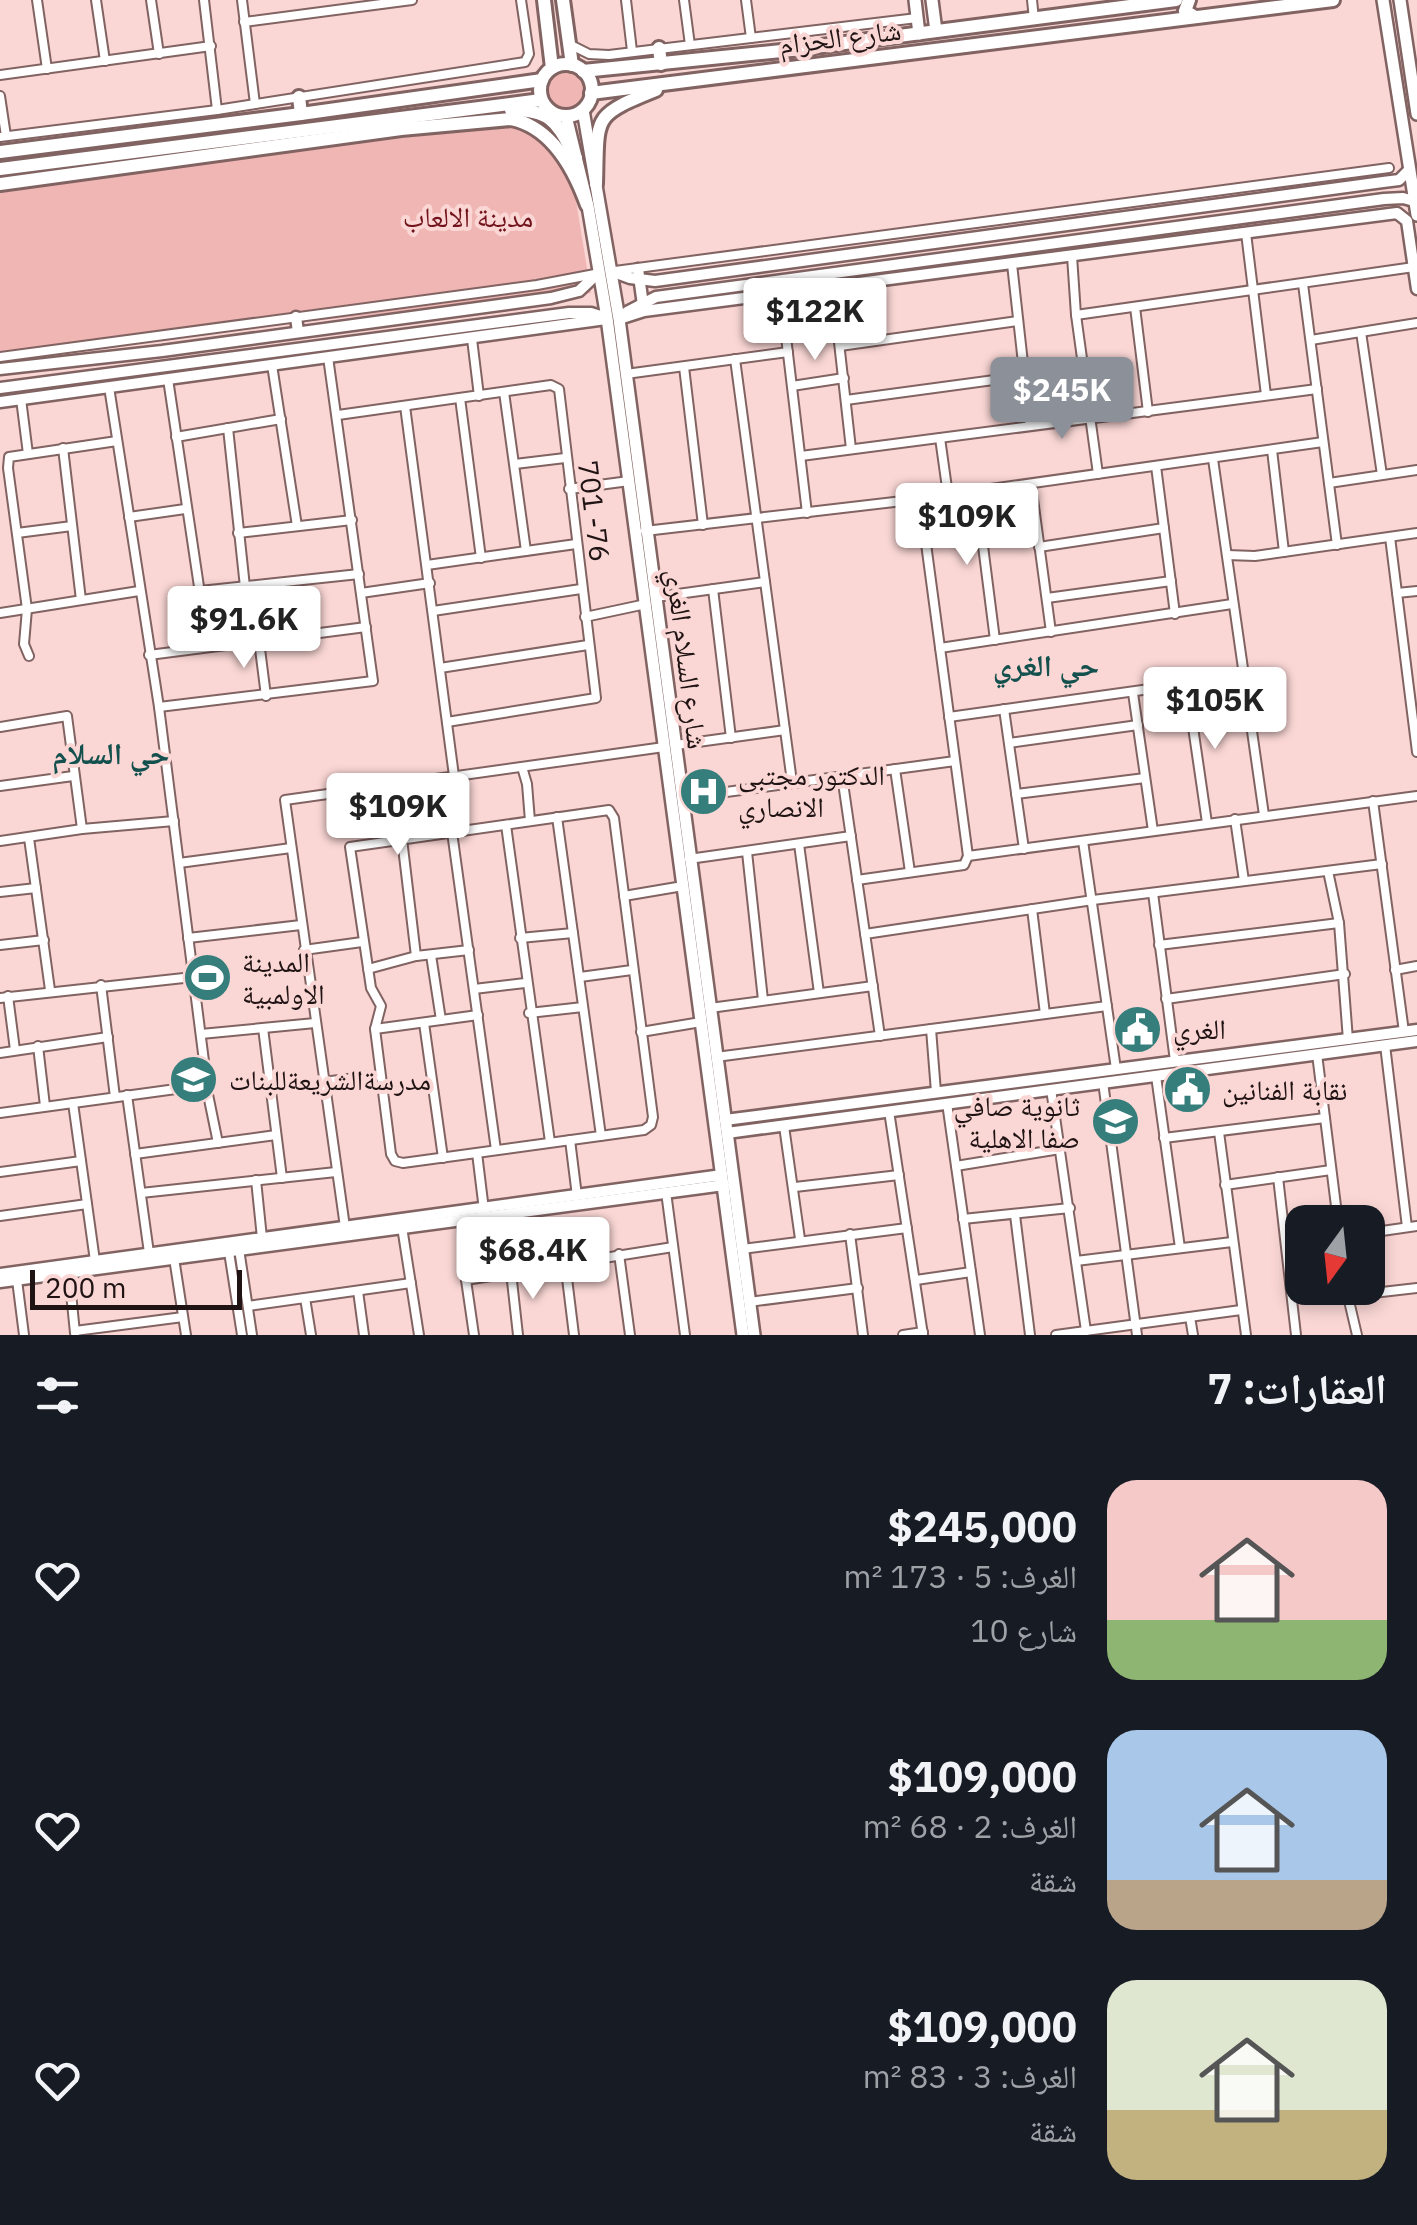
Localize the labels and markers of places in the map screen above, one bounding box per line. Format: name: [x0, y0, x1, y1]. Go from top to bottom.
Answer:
pin: $122K: [745, 278, 885, 363]
pin: $245K: [992, 357, 1132, 442]
pin: $109K: [897, 483, 1037, 568]
pin: $91.6K: [163, 586, 325, 671]
pin: $105K: [1145, 667, 1285, 752]
place label: الدكتور مجتبى الانصاري: [738, 756, 885, 830]
hospital icon: الدكتور مجتبى الانصاري: [677, 765, 729, 817]
pin: $109K: [328, 773, 468, 858]
place label: المدينة الاولمبية: [242, 943, 325, 1012]
sports icon: المدينة الاولمبية: [181, 952, 233, 1004]
public building icon: الغري: [1112, 1003, 1164, 1055]
place label: الغري: [1173, 1010, 1226, 1052]
school or university icon: مدرسةالشريعةللبنات: [168, 1054, 220, 1106]
place label: مدرسةالشريعةللبنات: [229, 1061, 431, 1098]
public building icon: نقابة الفنانين: [1161, 1064, 1213, 1116]
place label: نقابة الفنانين: [1222, 1071, 1347, 1108]
place label: ثانوية صافي صفا الاهلية: [954, 1087, 1080, 1156]
school or university icon: ثانوية صافي صفا الاهلية: [1089, 1096, 1141, 1148]
pin: $68.4K: [452, 1217, 614, 1302]

